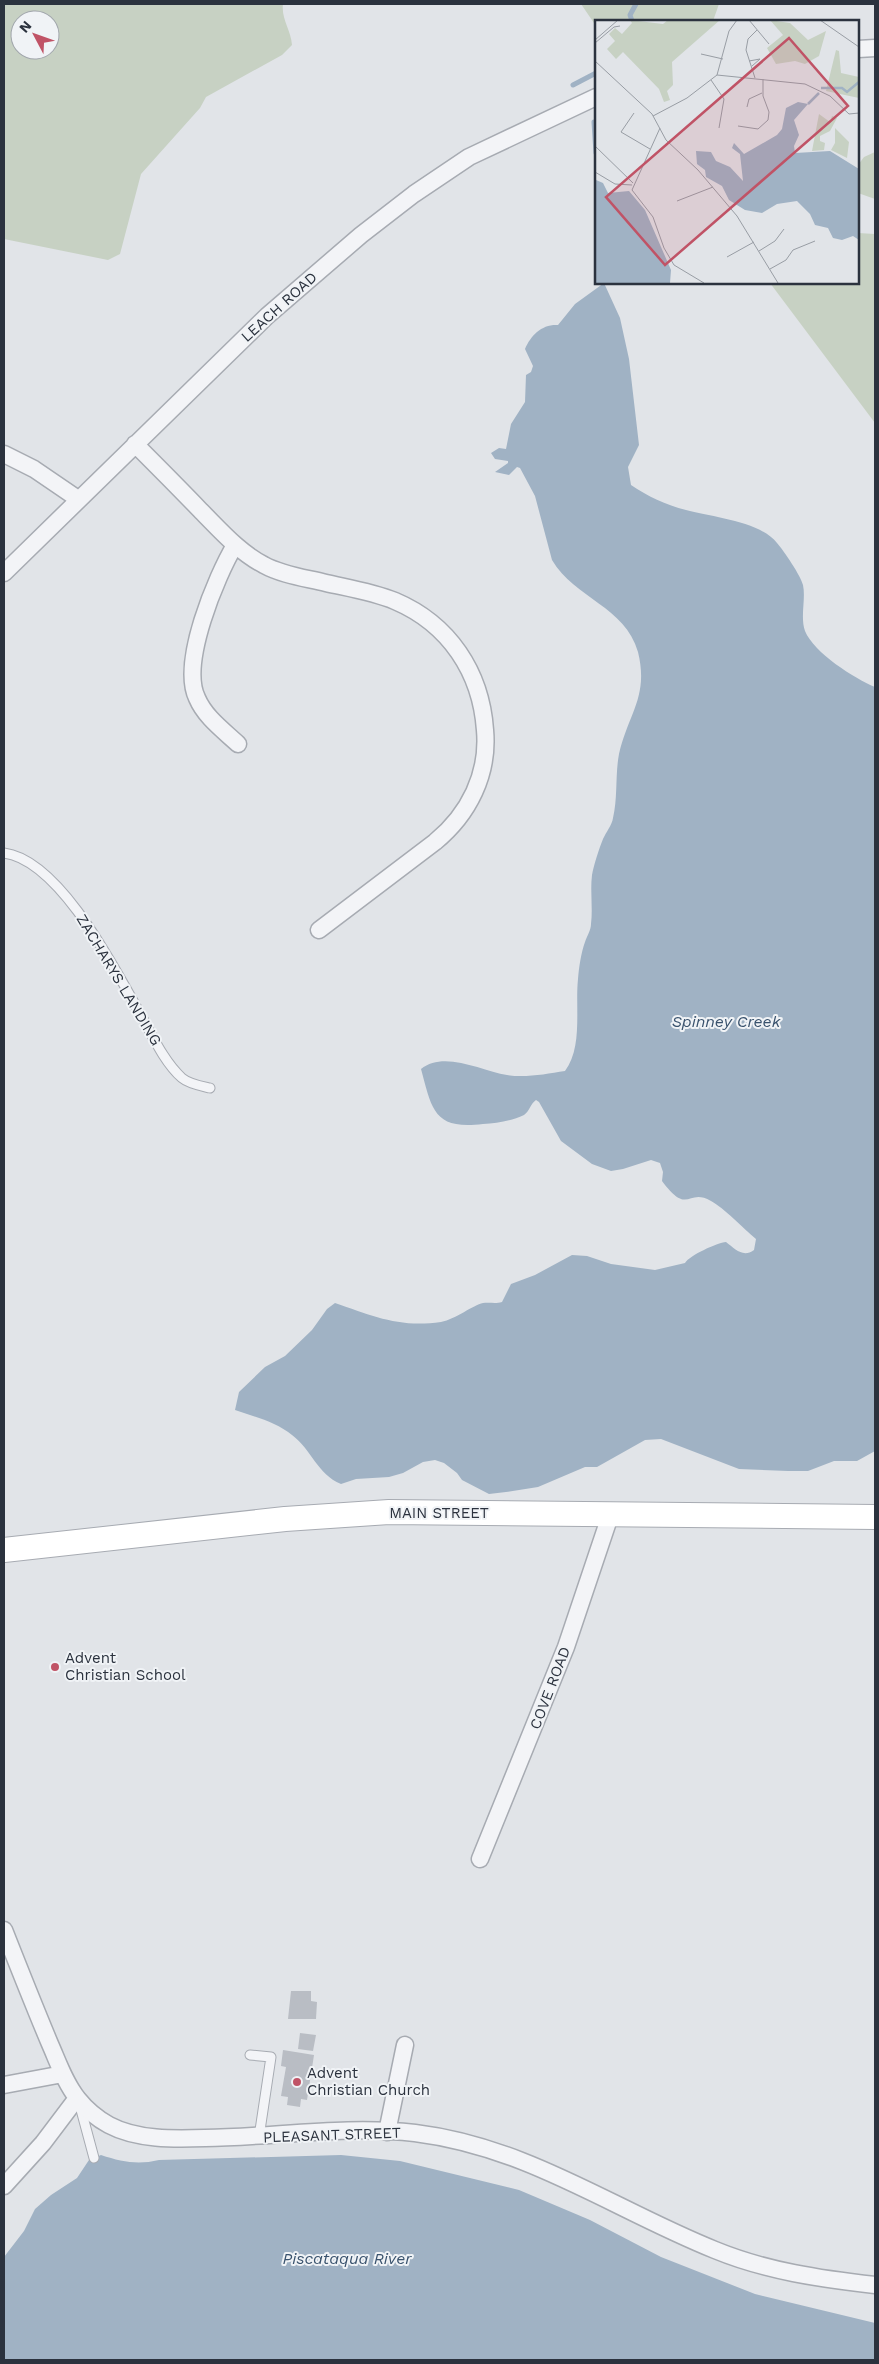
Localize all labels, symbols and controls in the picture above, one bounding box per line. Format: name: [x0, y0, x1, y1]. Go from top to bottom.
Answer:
north arrow: [10, 10, 60, 60]
text: N: [16, 17, 35, 36]
inset map: [595, 20, 859, 284]
street label: LEACH ROAD: [237, 268, 321, 346]
street label: ZACHARYS LANDING: [73, 911, 165, 1049]
water label: Spinney Creek: [672, 1012, 782, 1031]
street label: MAIN STREET: [389, 1504, 489, 1522]
street label: COVE ROAD: [526, 1644, 574, 1732]
place label: Advent Christian School: [65, 1649, 186, 1684]
marker: Advent Christian School: [49, 1661, 61, 1673]
place label: Advent Christian Church: [307, 2064, 430, 2099]
marker: Advent Christian Church: [291, 2076, 303, 2088]
street label: PLEASANT STREET: [263, 2124, 401, 2146]
water label: Piscataqua River: [282, 2249, 412, 2268]

